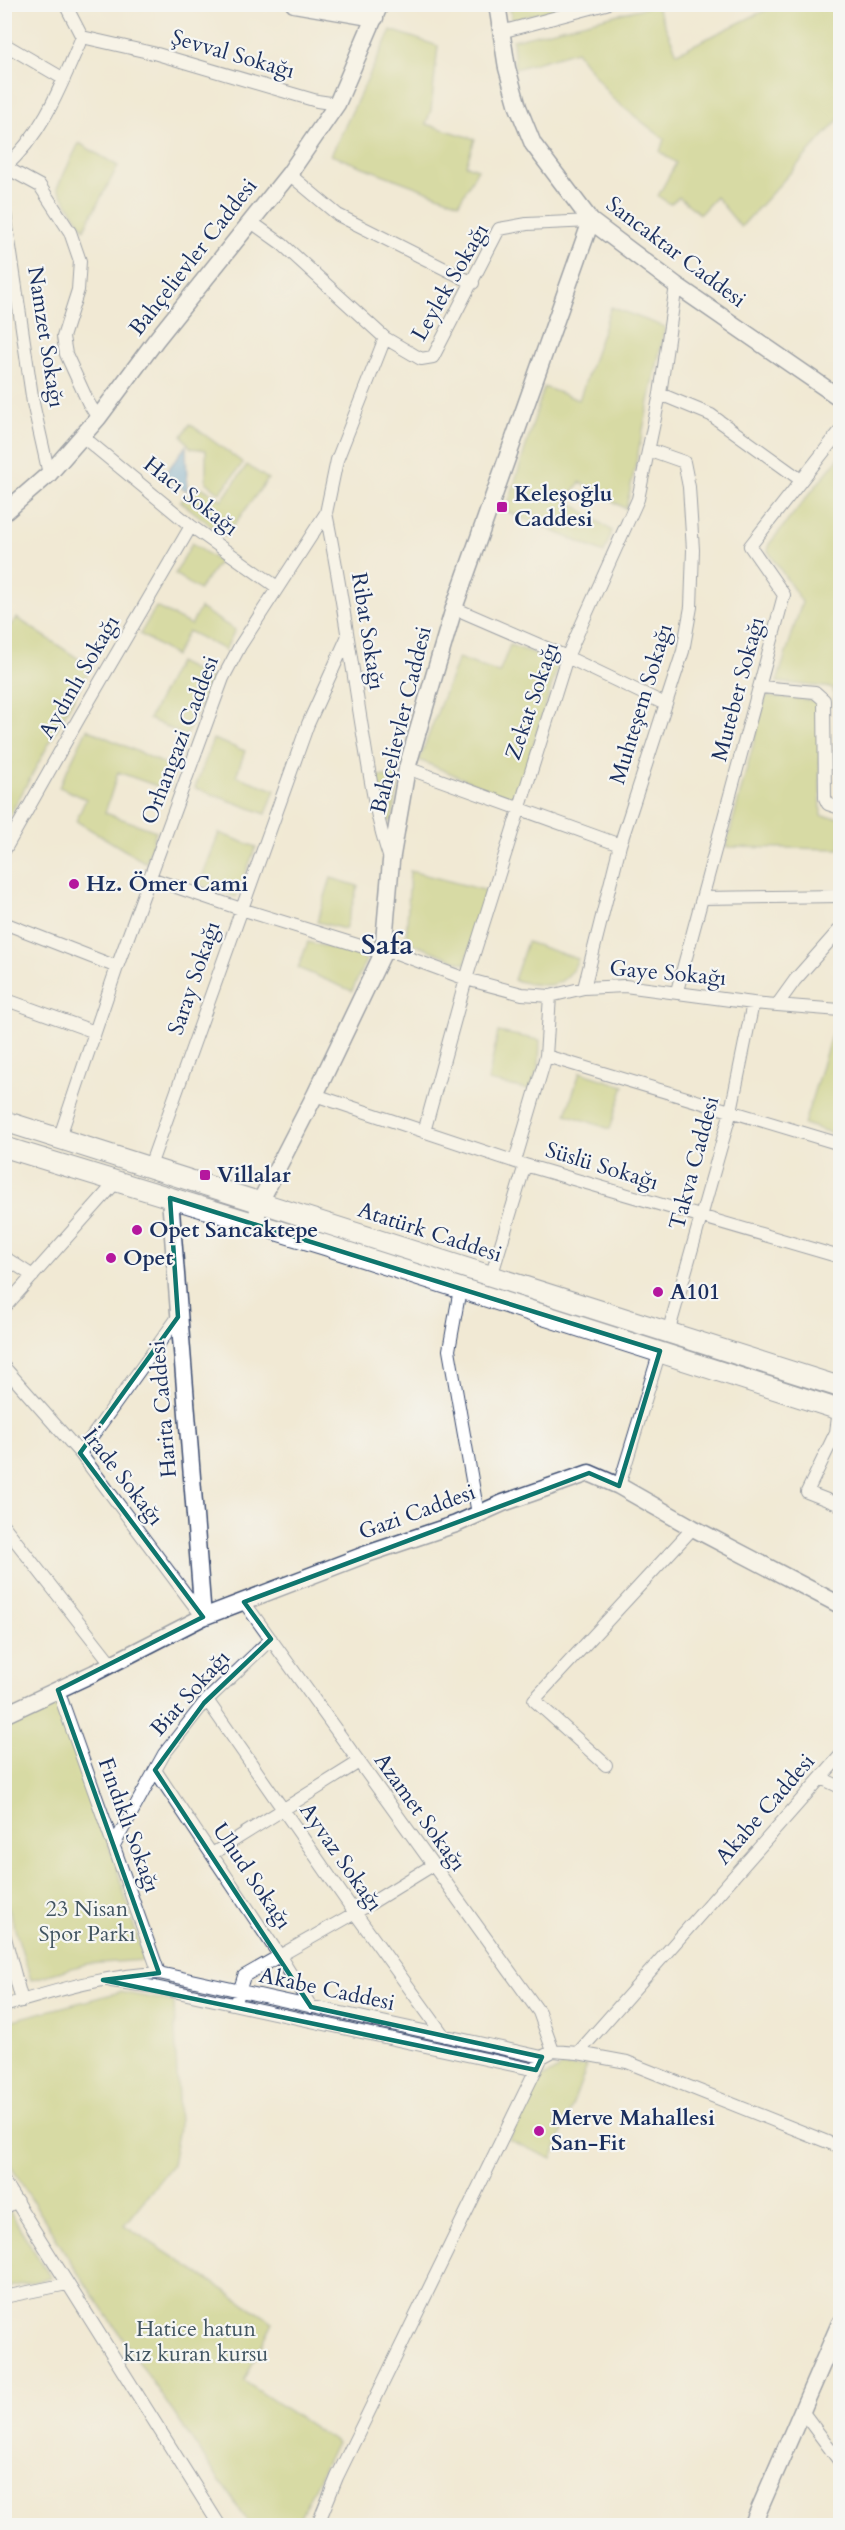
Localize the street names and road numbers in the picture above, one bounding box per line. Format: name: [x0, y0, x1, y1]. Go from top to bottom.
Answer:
street label: Şevval Sokağı: [168, 22, 298, 86]
street label: Bahçelievler Caddesi: [122, 172, 264, 342]
street label: Sancaktar Caddesi: [600, 189, 752, 315]
street label: Leylek Sokağı: [404, 218, 496, 346]
street label: Namzet Sokağı: [20, 264, 72, 410]
street label: Hacı Sokağı: [137, 449, 245, 543]
street label: Ribat Sokağı: [344, 570, 392, 692]
street label: Aydınlı Sokağı: [31, 610, 127, 744]
street label: Muteber Sokağı: [704, 614, 772, 764]
street label: Muhteşem Sokağı: [602, 620, 680, 788]
street label: Bahçelievler Caddesi: [363, 623, 439, 817]
street label: Zekat Sokağı: [498, 638, 566, 764]
street label: Orhangazi Caddesi: [134, 651, 226, 829]
street label: Saray Sokağı: [161, 917, 227, 1039]
street label: Gaye Sokağı: [608, 953, 728, 993]
street label: Takva Caddesi: [662, 1093, 726, 1233]
street label: Süslü Sokağı: [542, 1135, 662, 1197]
street label: Atatürk Caddesi: [354, 1195, 506, 1269]
street label: Harita Caddesi: [142, 1339, 184, 1479]
street label: İrade Sokağı: [76, 1422, 170, 1532]
street label: Gazi Caddesi: [354, 1477, 480, 1547]
street label: Biat Sokağı: [143, 1643, 237, 1743]
street label: Azamet Sokağı: [367, 1747, 473, 1877]
street label: Akabe Caddesi: [708, 1747, 822, 1871]
street label: Fındıklı Sokağı: [91, 1753, 167, 1897]
street label: Ayvaz Sokağı: [292, 1797, 390, 1917]
street label: Uhud Sokağı: [205, 1817, 299, 1935]
street label: Akabe Caddesi: [256, 1960, 398, 2018]

